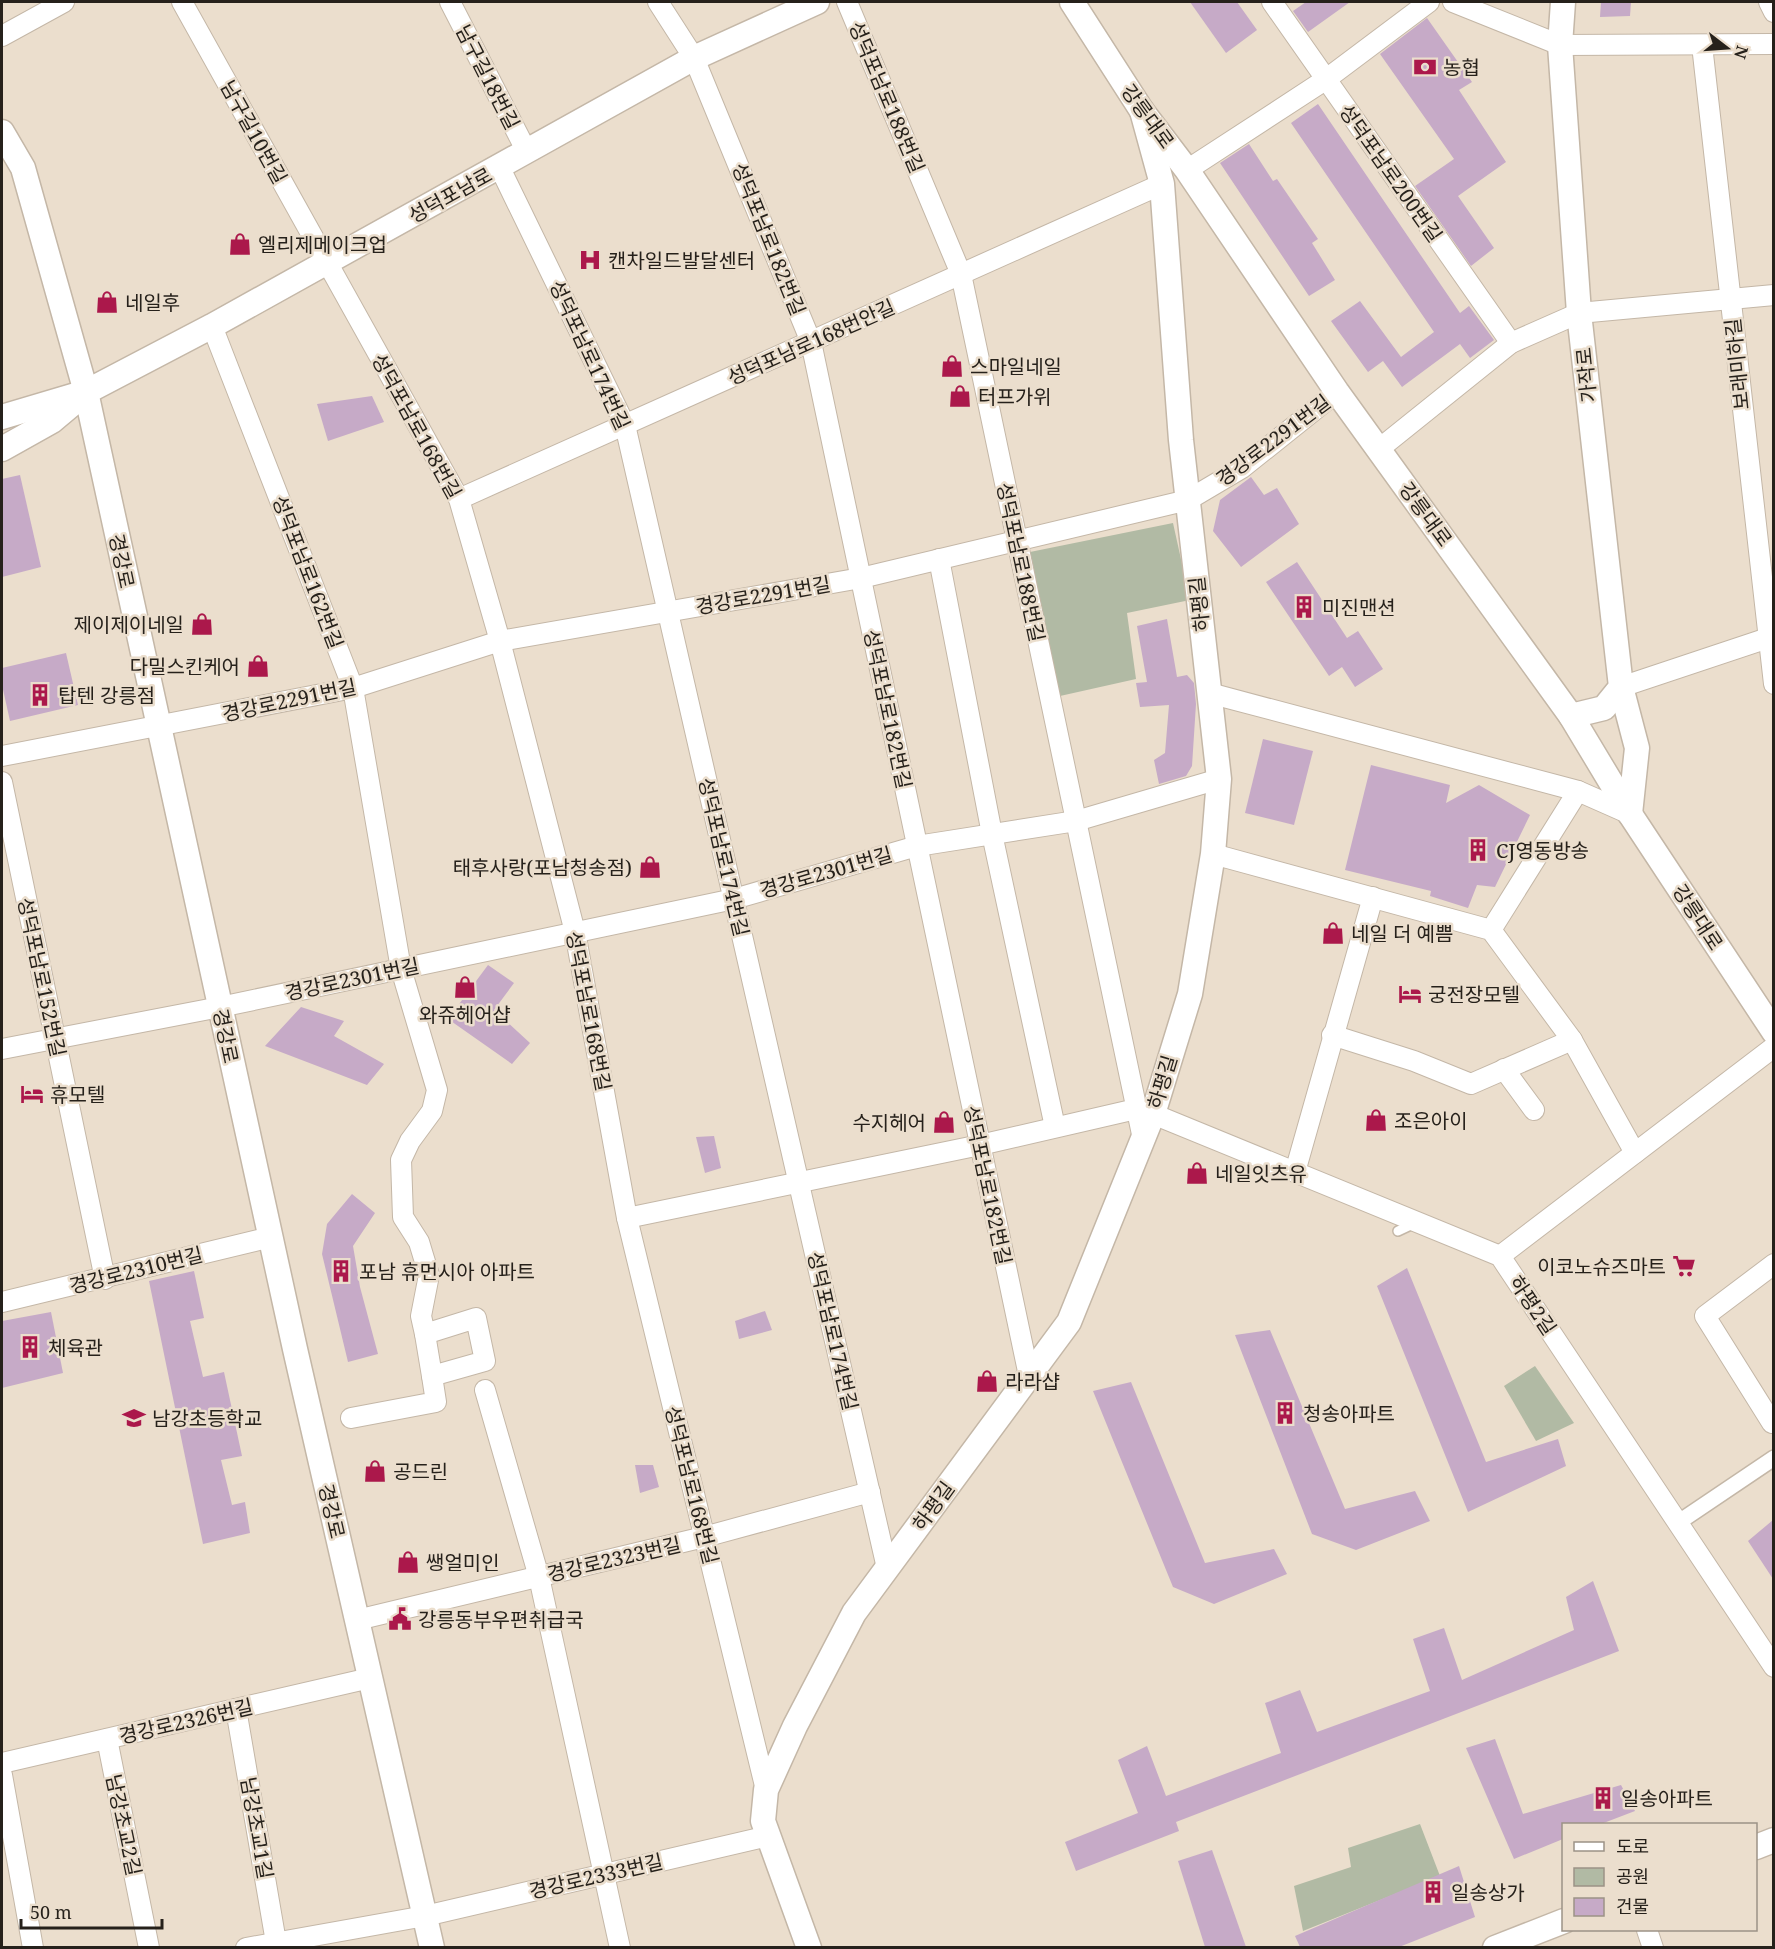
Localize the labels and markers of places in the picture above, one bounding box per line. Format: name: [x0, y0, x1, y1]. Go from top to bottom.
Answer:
bank icon: 농협: [1412, 54, 1438, 80]
place label: 농협: [1443, 54, 1480, 81]
shop icon: 엘리제메이크업: [227, 231, 253, 257]
place label: 엘리제메이크업: [258, 231, 387, 258]
hospital icon: 캔차일드발달센터: [577, 247, 603, 273]
place label: 캔차일드발달센터: [608, 247, 755, 274]
shop icon: 네일후: [94, 289, 120, 315]
place label: 네일후: [125, 289, 180, 316]
shop icon: 스마일네일: [939, 353, 965, 379]
place label: 스마일네일: [970, 353, 1062, 380]
shop icon: 터프가위: [947, 383, 973, 409]
place label: 터프가위: [978, 383, 1052, 410]
building icon: 미진맨션: [1291, 594, 1317, 620]
place label: 미진맨션: [1322, 594, 1396, 621]
place label: 제이제이네일: [74, 611, 184, 638]
shop icon: 제이제이네일: [189, 611, 215, 637]
place label: 다밀스킨케어: [130, 653, 240, 680]
shop icon: 다밀스킨케어: [245, 653, 271, 679]
building icon: 탑텐 강릉점: [27, 682, 53, 708]
place label: 탑텐 강릉점: [58, 682, 155, 709]
building icon: CJ영동방송: [1465, 837, 1491, 863]
place label: CJ영동방송: [1496, 837, 1589, 864]
place label: 태후사랑(포남청송점): [453, 854, 632, 881]
shop icon: 태후사랑(포남청송점): [637, 854, 663, 880]
shop icon: 네일 더 예쁨: [1320, 920, 1346, 946]
place label: 네일 더 예쁨: [1351, 920, 1453, 947]
shop icon: 와쥬헤어샵: [452, 974, 478, 1000]
hotel icon: 궁전장모텔: [1397, 981, 1423, 1007]
place label: 궁전장모텔: [1428, 981, 1520, 1008]
place label: 와쥬헤어샵: [419, 1001, 511, 1028]
hotel icon: 휴모텔: [19, 1081, 45, 1107]
place label: 휴모텔: [50, 1081, 105, 1108]
shop icon: 조은아이: [1363, 1107, 1389, 1133]
place label: 조은아이: [1394, 1107, 1468, 1134]
place label: 수지헤어: [852, 1109, 926, 1136]
shop icon: 수지헤어: [931, 1109, 957, 1135]
shop icon: 네일잇츠유: [1184, 1160, 1210, 1186]
place label: 네일잇츠유: [1215, 1160, 1307, 1187]
place label: 이코노슈즈마트: [1537, 1253, 1666, 1280]
supermarket icon: 이코노슈즈마트: [1671, 1253, 1697, 1279]
building icon: 포남 휴먼시아 아파트: [328, 1258, 354, 1284]
place label: 포남 휴먼시아 아파트: [359, 1258, 535, 1285]
building icon: 체육관: [17, 1334, 43, 1360]
place label: 체육관: [48, 1334, 103, 1361]
shop icon: 라라샵: [974, 1368, 1000, 1394]
place label: 라라샵: [1005, 1368, 1060, 1395]
building icon: 청송아파트: [1272, 1400, 1298, 1426]
place label: 청송아파트: [1303, 1400, 1395, 1427]
school or university icon: 남강초등학교: [121, 1405, 147, 1431]
place label: 남강초등학교: [152, 1405, 262, 1432]
shop icon: 공드린: [362, 1458, 388, 1484]
place label: 공드린: [393, 1458, 448, 1485]
shop icon: 쌩얼미인: [395, 1549, 421, 1575]
place label: 쌩얼미인: [426, 1549, 500, 1576]
public building icon: 강릉동부우편취급국: [387, 1606, 413, 1632]
place label: 강릉동부우편취급국: [418, 1606, 584, 1633]
building icon: 일송아파트: [1590, 1785, 1616, 1811]
place label: 일송아파트: [1621, 1785, 1713, 1812]
building icon: 일송상가: [1420, 1879, 1446, 1905]
place label: 일송상가: [1451, 1879, 1525, 1906]

